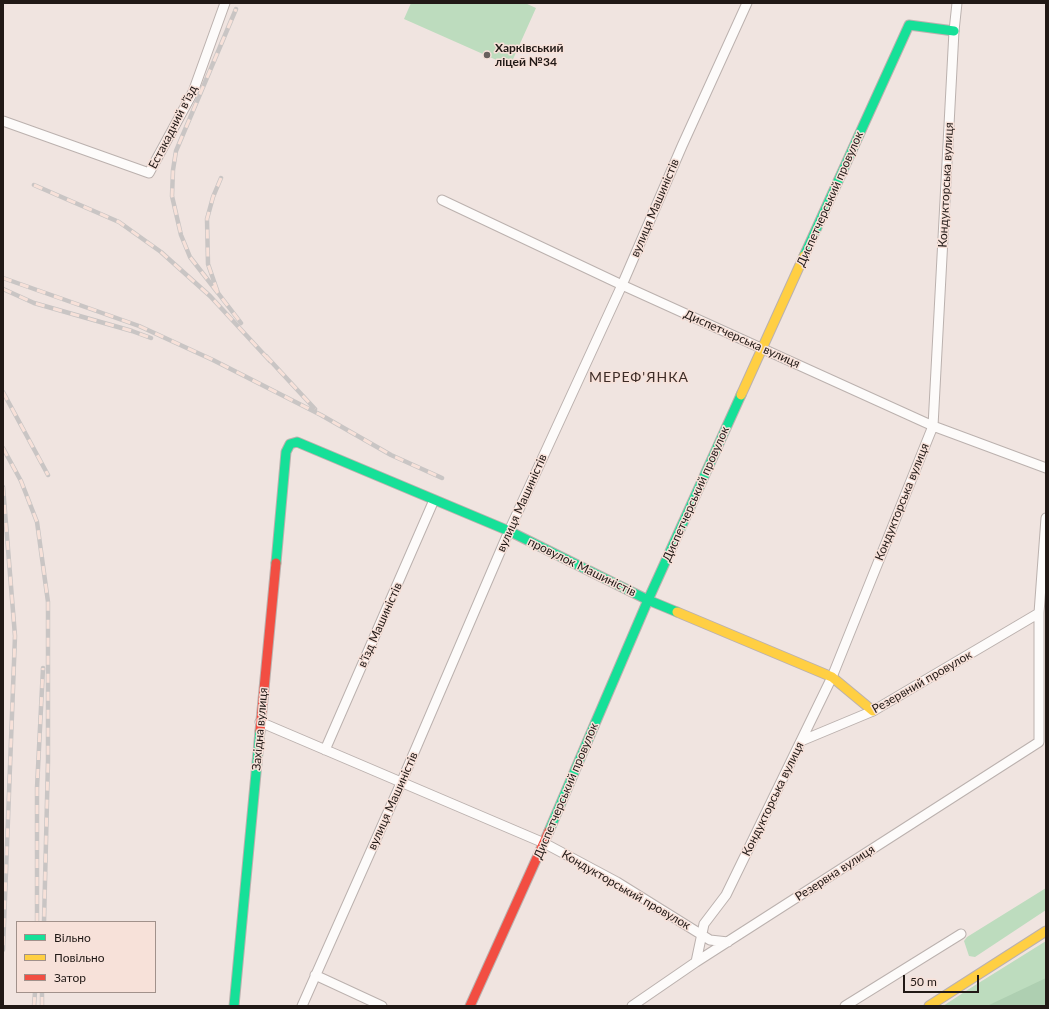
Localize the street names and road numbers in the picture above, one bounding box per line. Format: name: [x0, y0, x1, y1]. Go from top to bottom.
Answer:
street label: Естакадний в’їзд: [146, 83, 200, 171]
street label: Кондукторська вулиця: [936, 122, 956, 248]
street label: Диспетчерський провулок: [794, 129, 866, 269]
street label: вулиця Машиністів: [628, 157, 682, 259]
street label: Диспетчерська вулиця: [682, 307, 802, 371]
street label: Диспетчерський провулок: [660, 424, 732, 564]
street label: Кондукторська вулиця: [872, 441, 932, 563]
street label: вулиця Машиністів: [494, 452, 550, 554]
street label: провулок Машиністів: [525, 534, 639, 600]
street label: в’їзд Машиністів: [355, 580, 405, 670]
street label: Резервний провулок: [869, 648, 975, 716]
street label: Західна вулиця: [249, 687, 271, 771]
street label: Диспетчерський провулок: [531, 721, 601, 861]
street label: Кондукторська вулиця: [739, 740, 807, 858]
street label: вулиця Машиністів: [365, 750, 421, 852]
street label: Резервна вулиця: [793, 842, 877, 904]
street label: Кондукторський провулок: [559, 847, 693, 933]

